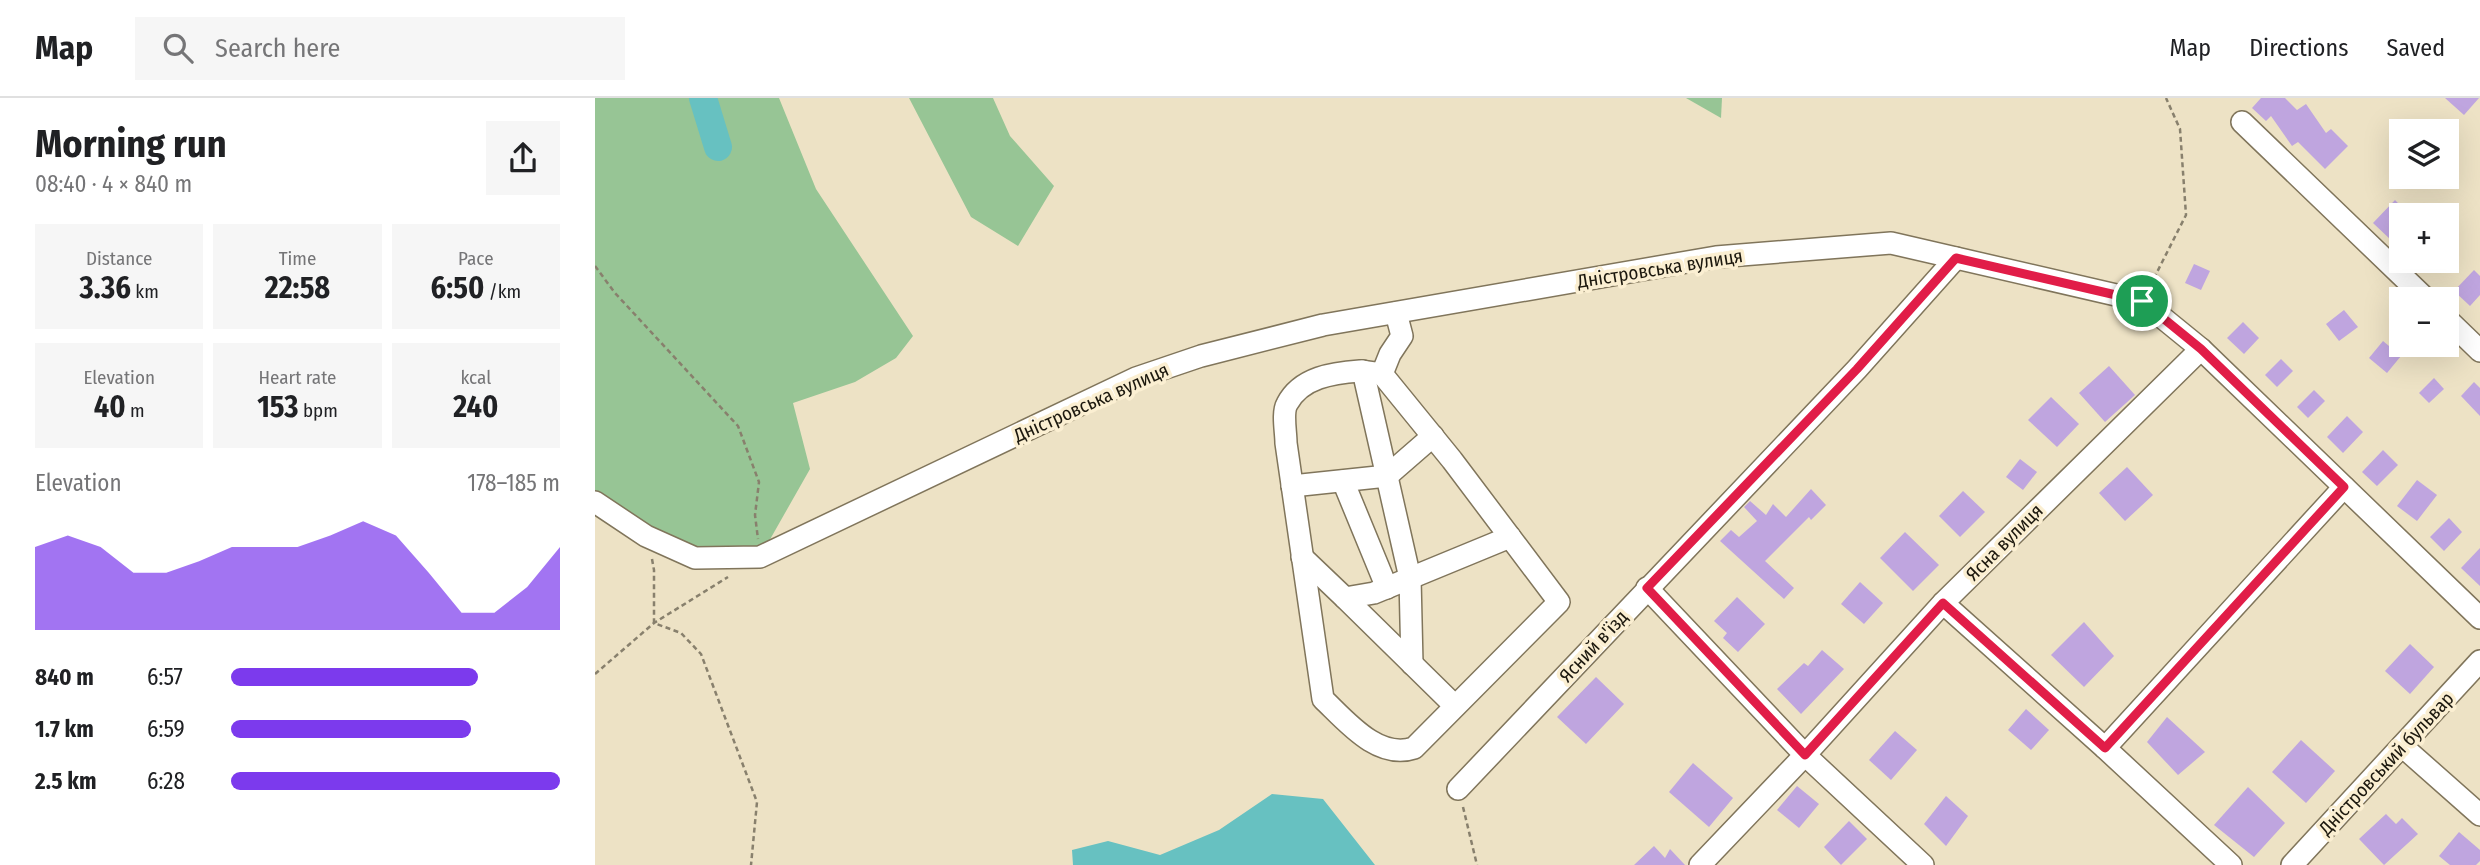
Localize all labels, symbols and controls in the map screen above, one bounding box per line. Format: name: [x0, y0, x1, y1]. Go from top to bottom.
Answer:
search box: [135, 17, 625, 80]
text: Map: [35, 28, 93, 68]
icon: search: [159, 29, 197, 67]
text: Search here: [215, 33, 340, 64]
text: Map: [2170, 34, 2211, 62]
text: Directions: [2249, 34, 2348, 62]
text: Saved: [2386, 34, 2445, 62]
map controls: [2389, 119, 2459, 357]
button: layers: [2389, 119, 2459, 189]
text: Morning run: [35, 121, 227, 167]
button: share: [486, 121, 560, 195]
text: 08:40 · 4 × 840 m: [35, 170, 192, 198]
button: +: [2389, 203, 2459, 273]
street label: Дністровська вулиця: [1575, 244, 1744, 293]
text: Distance: [86, 247, 152, 270]
text: Time: [279, 247, 316, 270]
text: Pace: [458, 247, 494, 270]
text: 3.36: [79, 270, 131, 306]
text: 22:58: [265, 270, 330, 306]
text: 6:50: [430, 270, 484, 306]
pin: [2112, 271, 2172, 331]
text: km: [131, 280, 159, 303]
text: /km: [484, 280, 521, 303]
icon: arrive: [2123, 282, 2161, 320]
button: −: [2389, 287, 2459, 357]
street label: Дністровська вулиця: [1009, 358, 1172, 447]
text: Elevation: [83, 366, 155, 389]
text: Heart rate: [258, 366, 337, 389]
text: kcal: [460, 366, 491, 389]
text: 40: [94, 389, 126, 425]
text: 153: [257, 389, 299, 425]
text: 240: [453, 389, 498, 425]
text: m: [126, 399, 145, 422]
text: bpm: [299, 399, 338, 422]
text: Elevation: [35, 469, 122, 497]
text: 178–185 m: [467, 469, 560, 497]
street label: Ясна вулиця: [1961, 499, 2048, 586]
street label: Ясний в'їзд: [1554, 606, 1633, 687]
text: 840 m: [35, 663, 94, 691]
text: 6:57: [147, 663, 183, 691]
street label: Дністровський бульвар: [2313, 687, 2459, 840]
text: 1.7 km: [35, 715, 94, 743]
text: 6:59: [147, 715, 185, 743]
text: 2.5 km: [35, 767, 96, 795]
text: 6:28: [147, 767, 185, 795]

